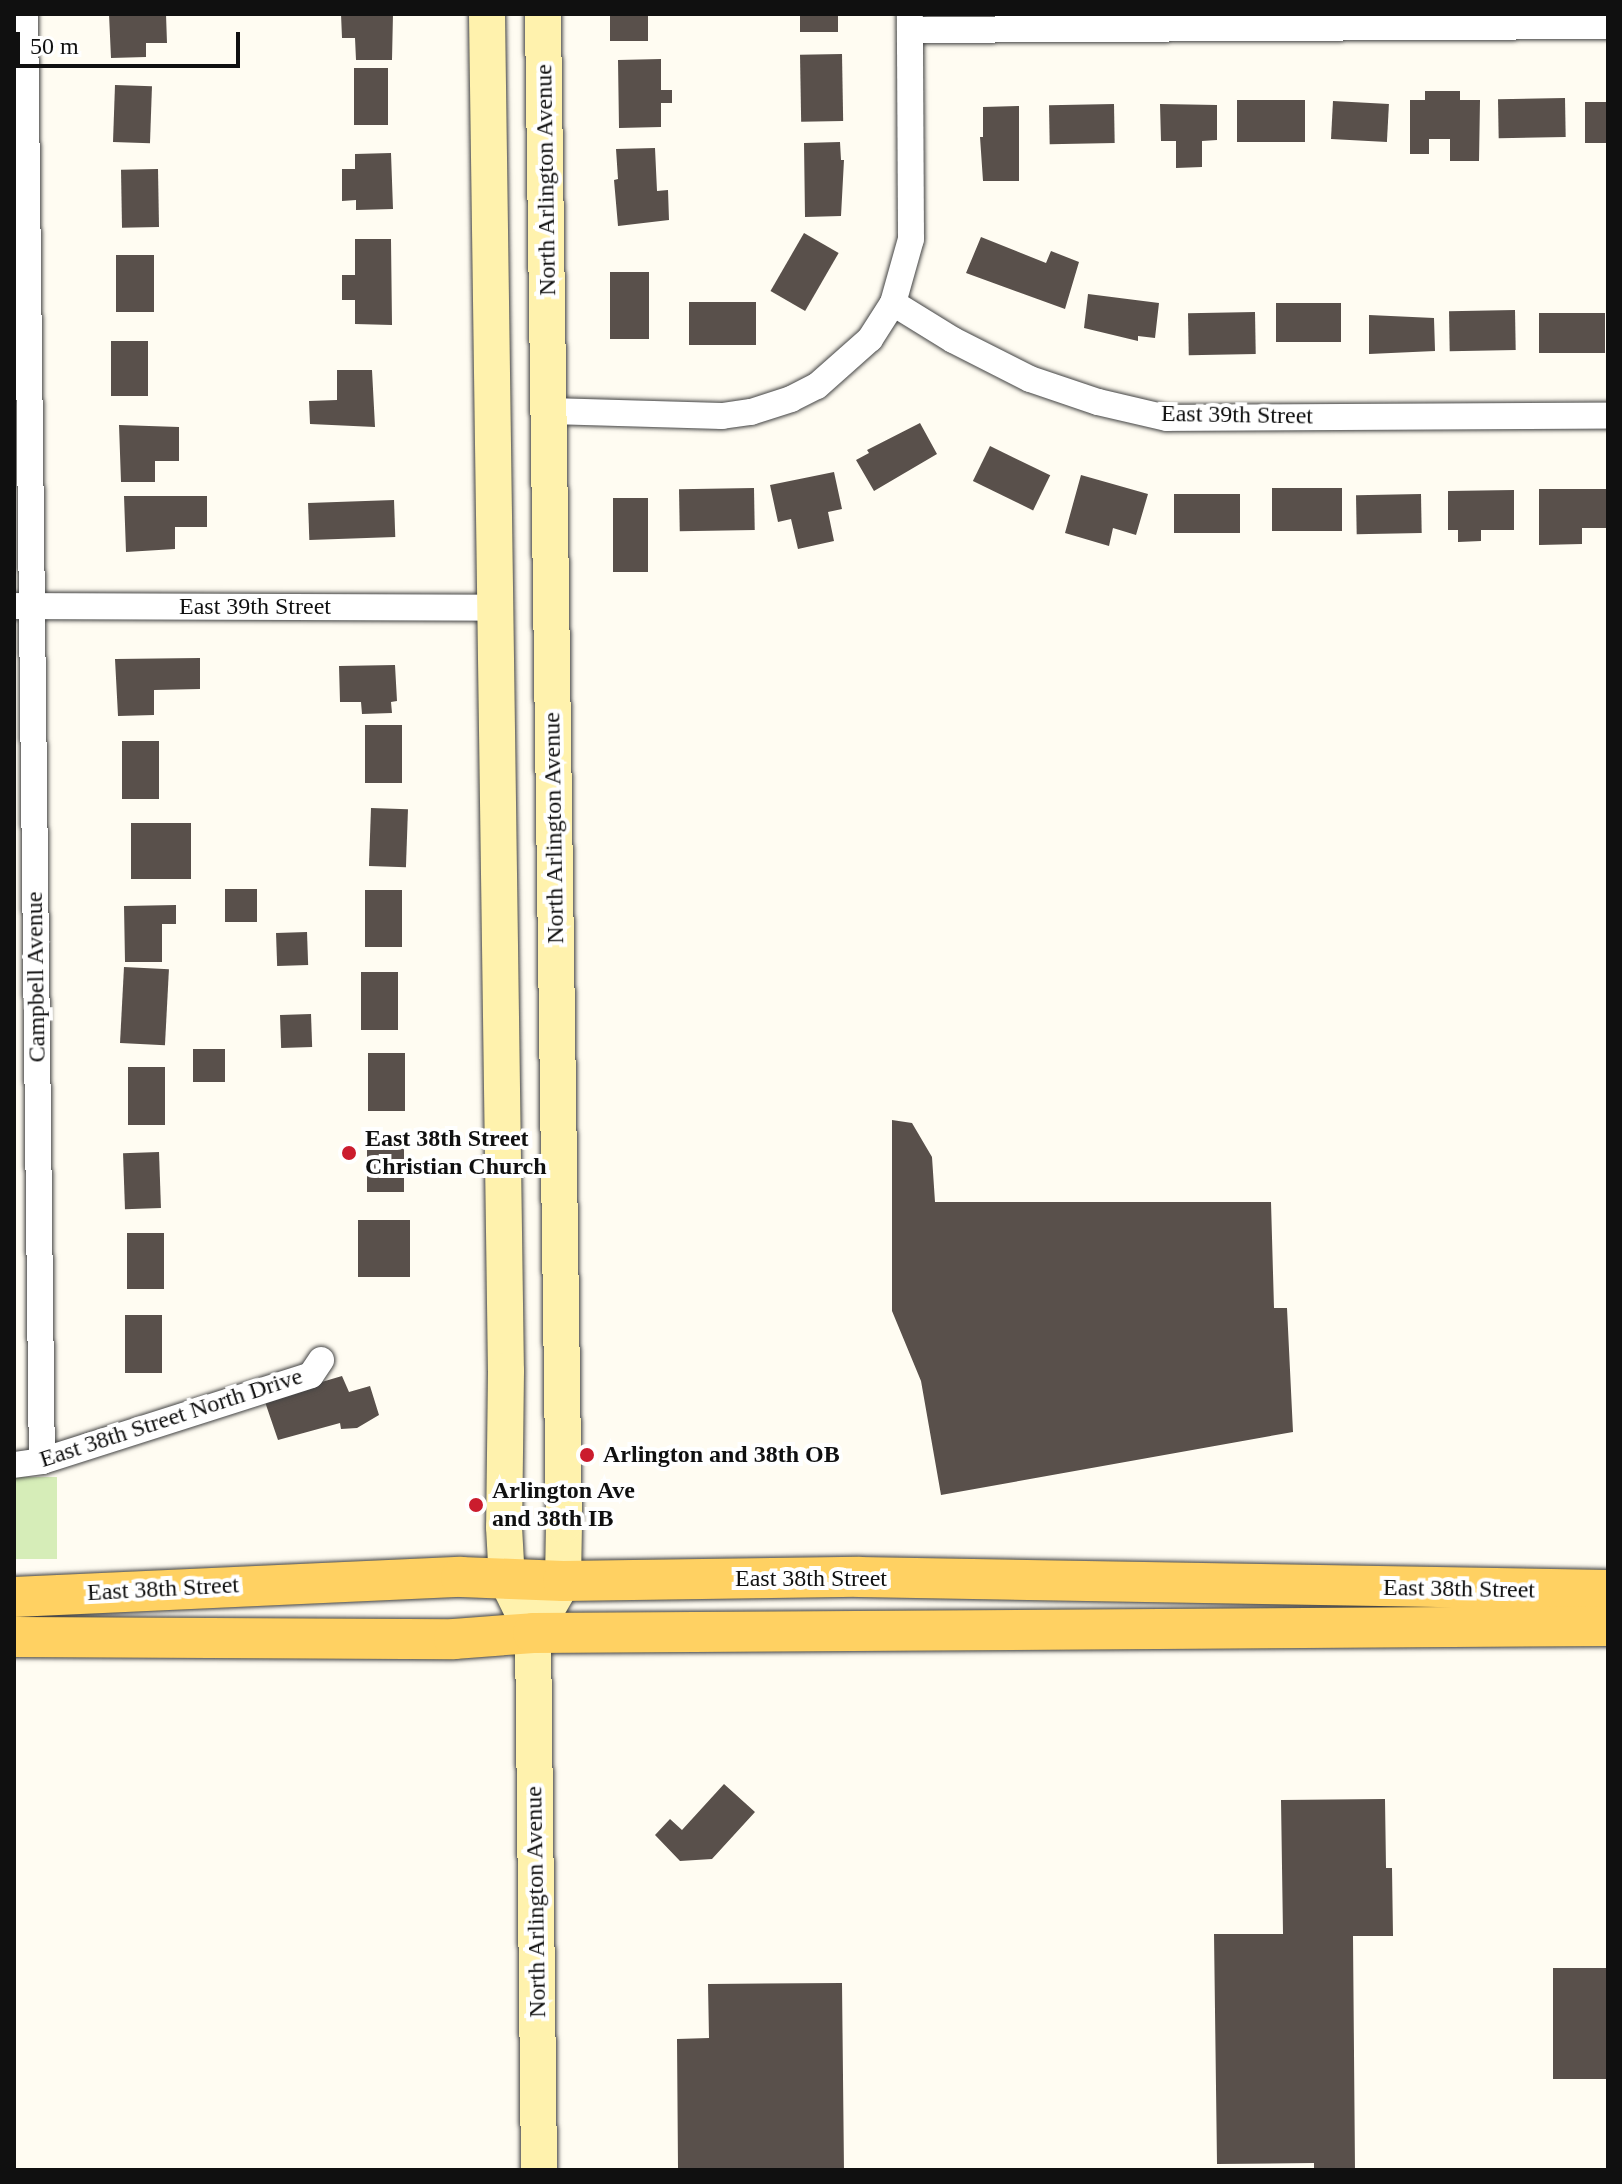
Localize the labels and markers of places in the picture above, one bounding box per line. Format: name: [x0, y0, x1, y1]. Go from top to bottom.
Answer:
place label: East 38th Street Christian Church: [365, 1125, 547, 1181]
marker: East 38th Street Christian Church: [340, 1144, 358, 1162]
place label: Arlington and 38th OB: [603, 1441, 840, 1469]
marker: Arlington and 38th OB: [578, 1446, 596, 1464]
place label: Arlington Ave and 38th IB: [492, 1477, 636, 1533]
marker: Arlington Ave and 38th IB: [467, 1496, 485, 1514]

